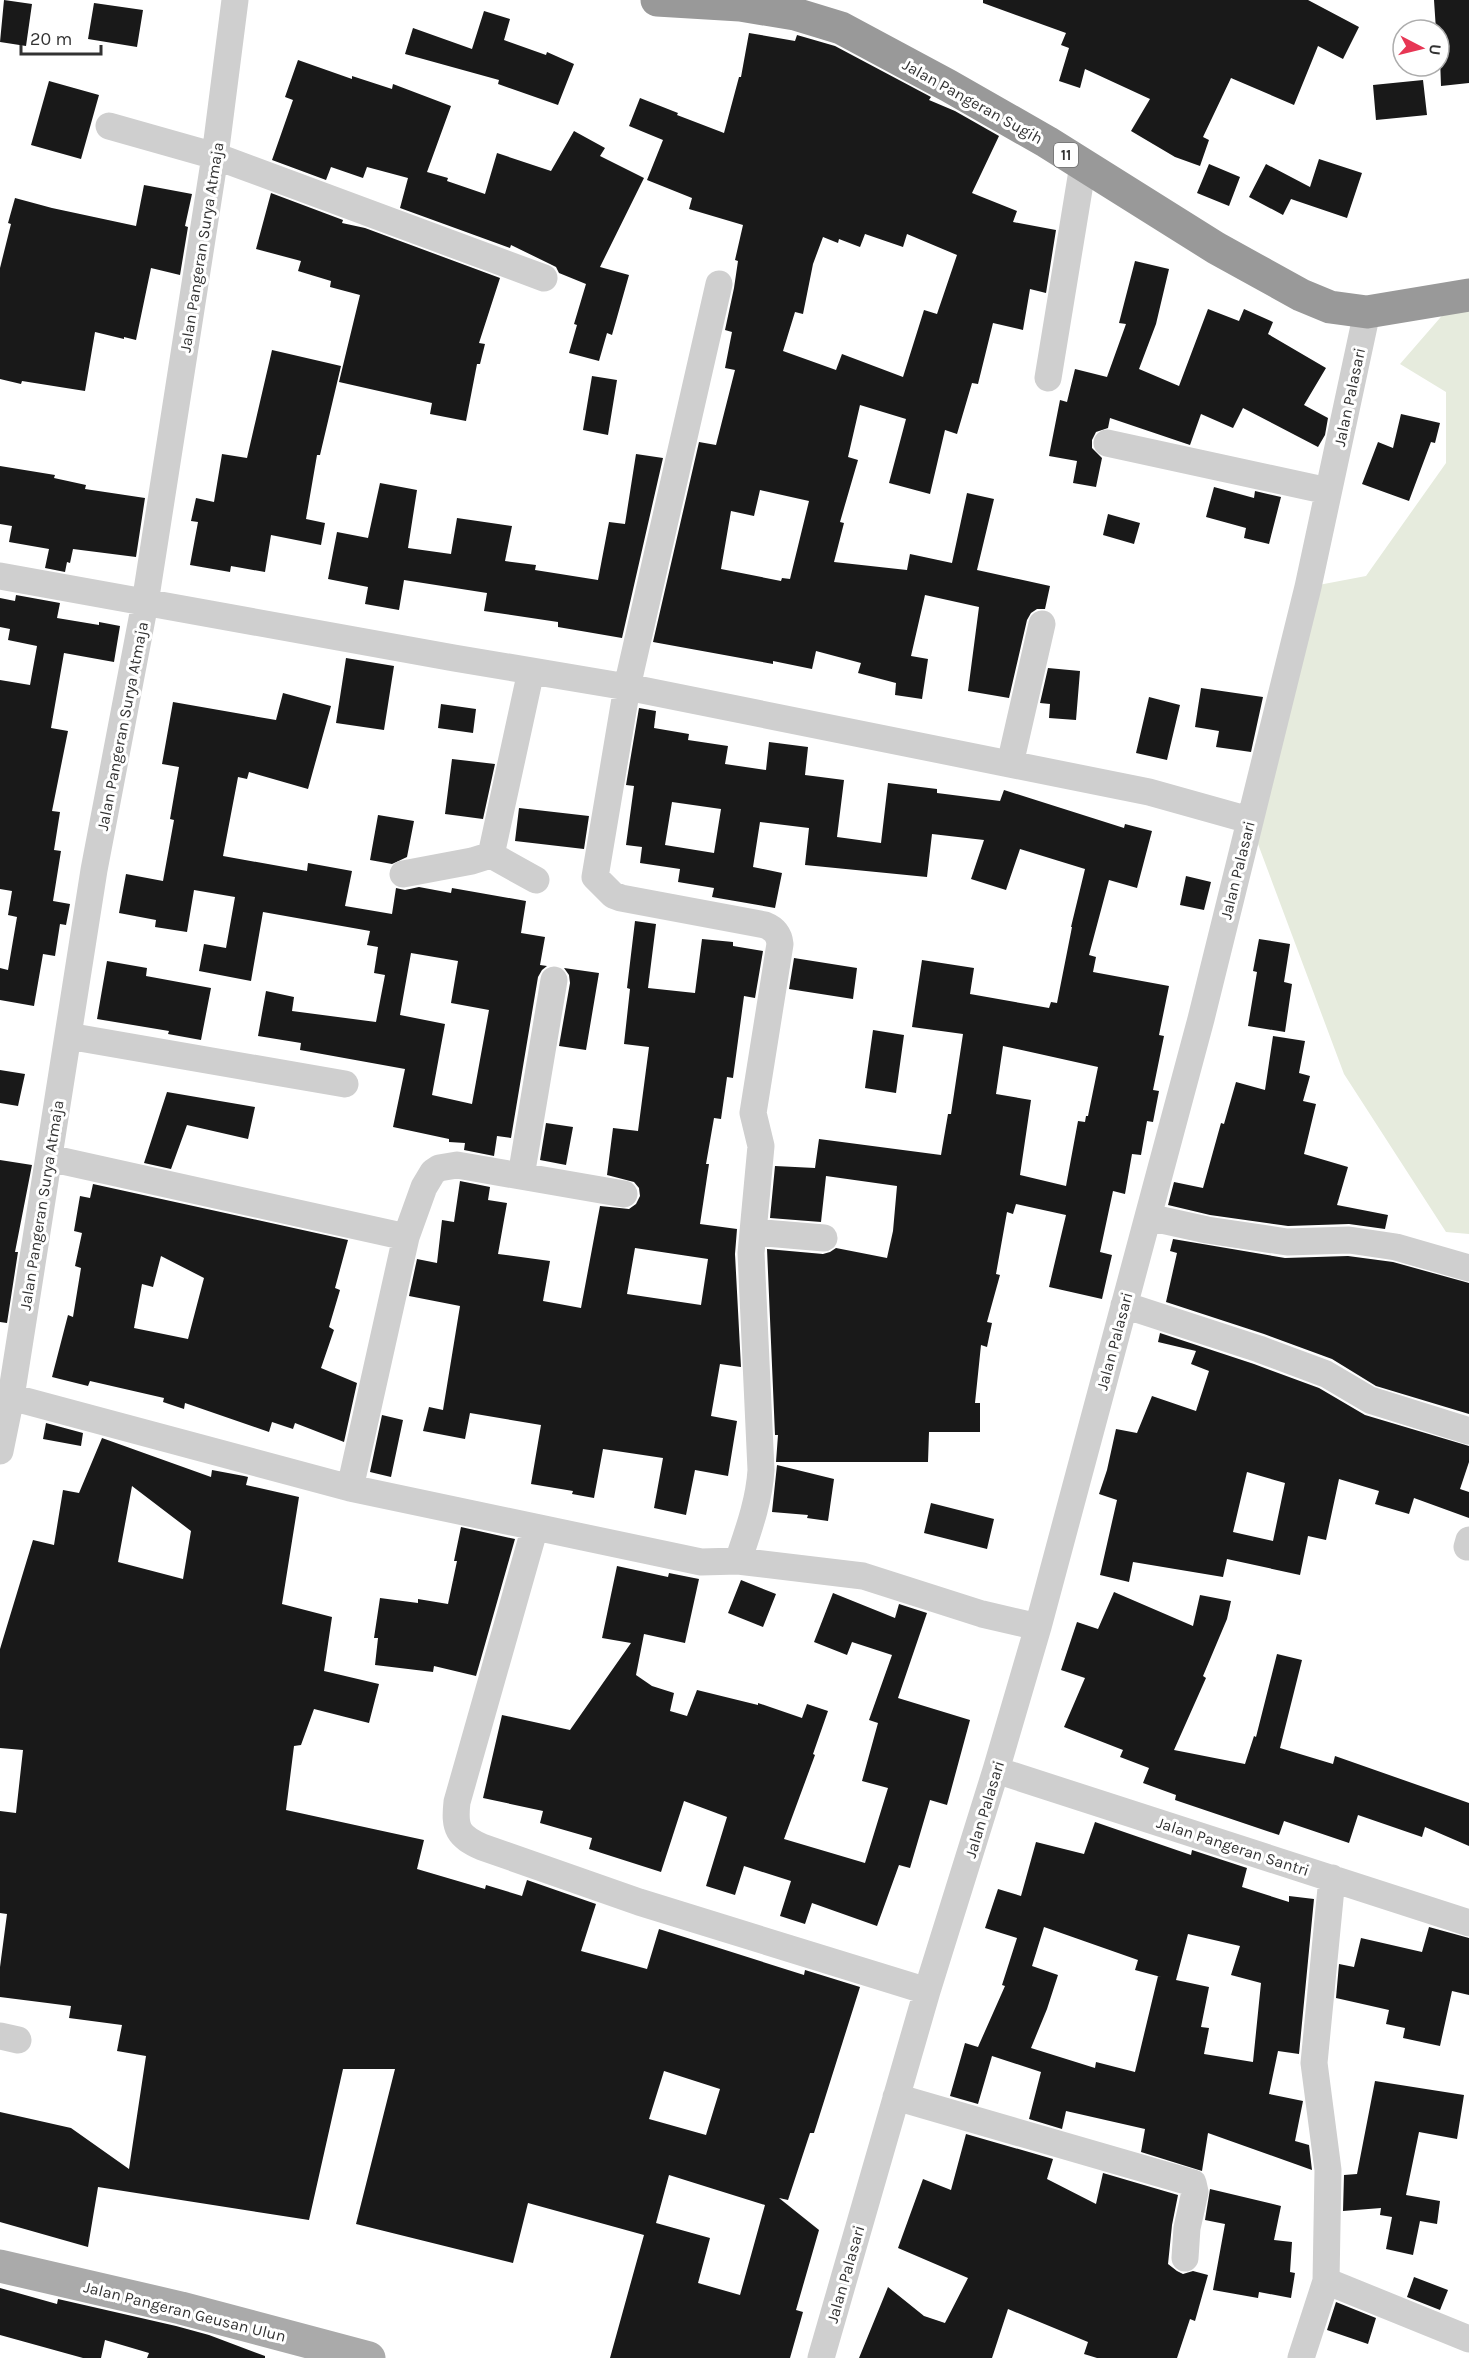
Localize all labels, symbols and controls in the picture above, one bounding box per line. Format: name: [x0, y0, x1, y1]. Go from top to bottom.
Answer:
scale bar: [21, 18, 100, 56]
north arrow: [1391, 18, 1451, 78]
text: 20 m: [30, 28, 72, 50]
text: U: [1425, 43, 1445, 56]
street label: Jalan Pangeran Sugih: [899, 55, 1046, 148]
street label: Jalan Pangeran Surya Atmaja: [175, 141, 228, 354]
road number: 11: [1054, 143, 1078, 167]
street label: Jalan Palasari: [1330, 346, 1369, 448]
street label: Jalan Pangeran Surya Atmaja: [93, 620, 152, 832]
street label: Jalan Palasari: [1216, 819, 1259, 921]
street label: Jalan Pangeran Surya Atmaja: [15, 1099, 68, 1312]
street label: Jalan Palasari: [1092, 1290, 1137, 1392]
street label: Jalan Palasari: [961, 1758, 1008, 1860]
street label: Jalan Pangeran Santri: [1154, 1813, 1312, 1880]
street label: Jalan Palasari: [822, 2223, 868, 2325]
street label: Jalan Pangeran Geusan Ulun: [82, 2277, 288, 2346]

